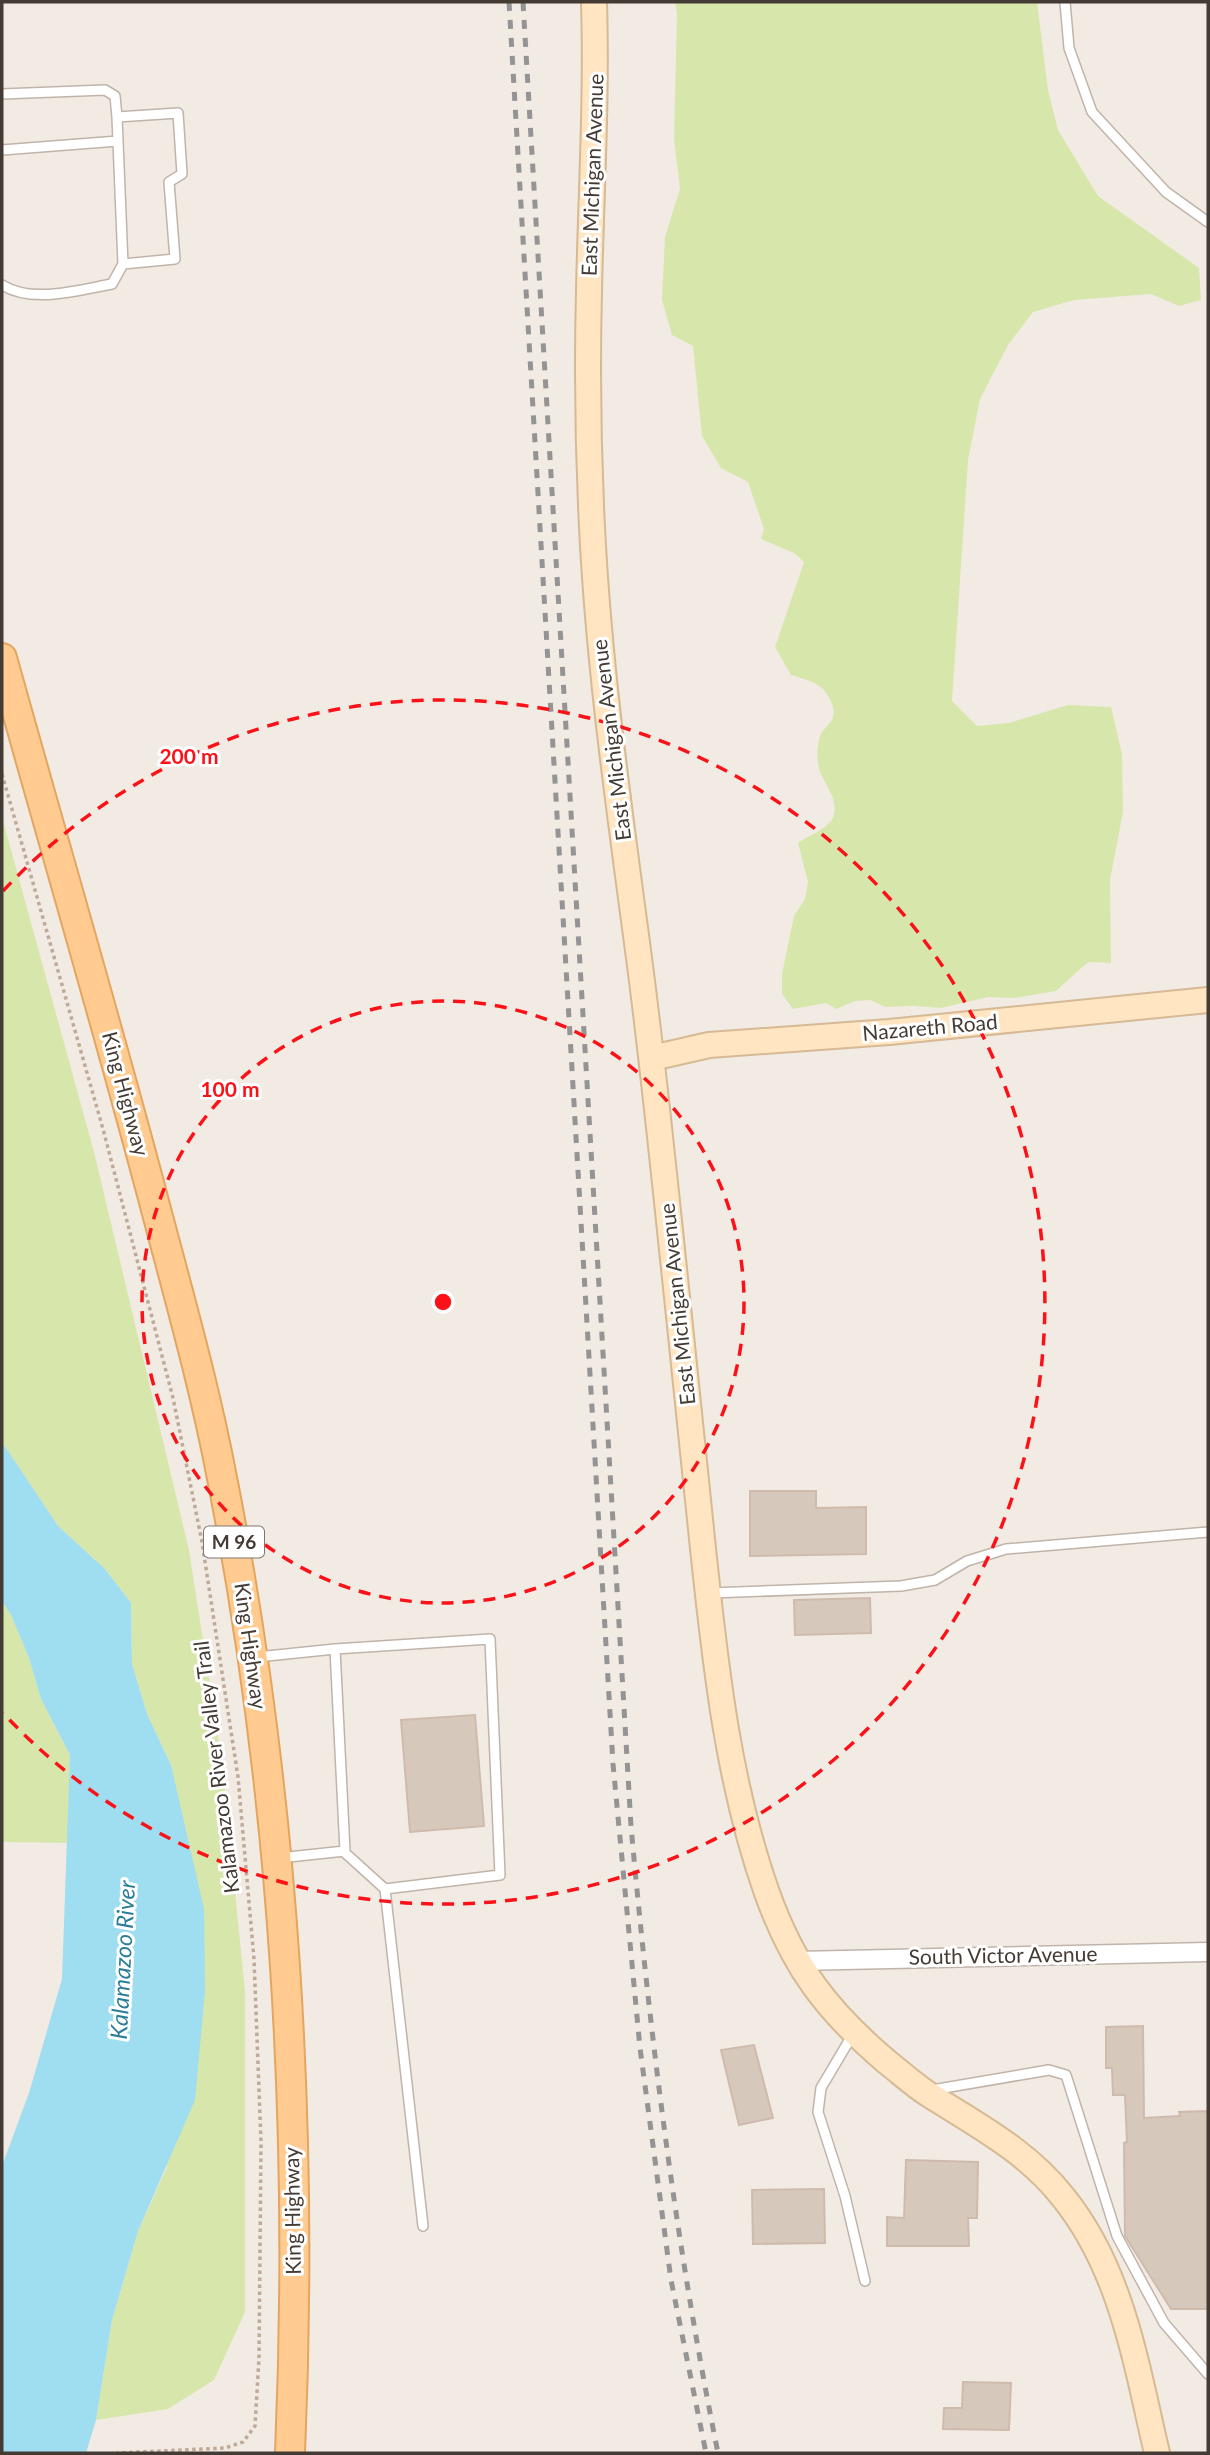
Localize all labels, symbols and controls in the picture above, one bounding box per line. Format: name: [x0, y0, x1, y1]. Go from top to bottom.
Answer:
street label: East Michigan Avenue: [575, 73, 608, 277]
street label: East Michigan Avenue: [586, 638, 635, 842]
text: 200 m: [159, 743, 219, 768]
street label: Nazareth Road: [861, 1008, 998, 1045]
street label: King Highway: [98, 1029, 155, 1159]
text: 100 m: [200, 1076, 260, 1101]
street label: East Michigan Avenue: [653, 1202, 700, 1406]
centre of rings: [431, 1290, 455, 1314]
road number: M 96: [204, 1526, 264, 1558]
street label: King Highway: [230, 1581, 273, 1711]
street label: Kalamazoo River Valley Trail: [188, 1639, 243, 1895]
water label: Kalamazoo River: [104, 1879, 140, 2040]
street label: South Victor Avenue: [908, 1940, 1098, 1969]
street label: King Highway: [278, 2147, 305, 2275]

